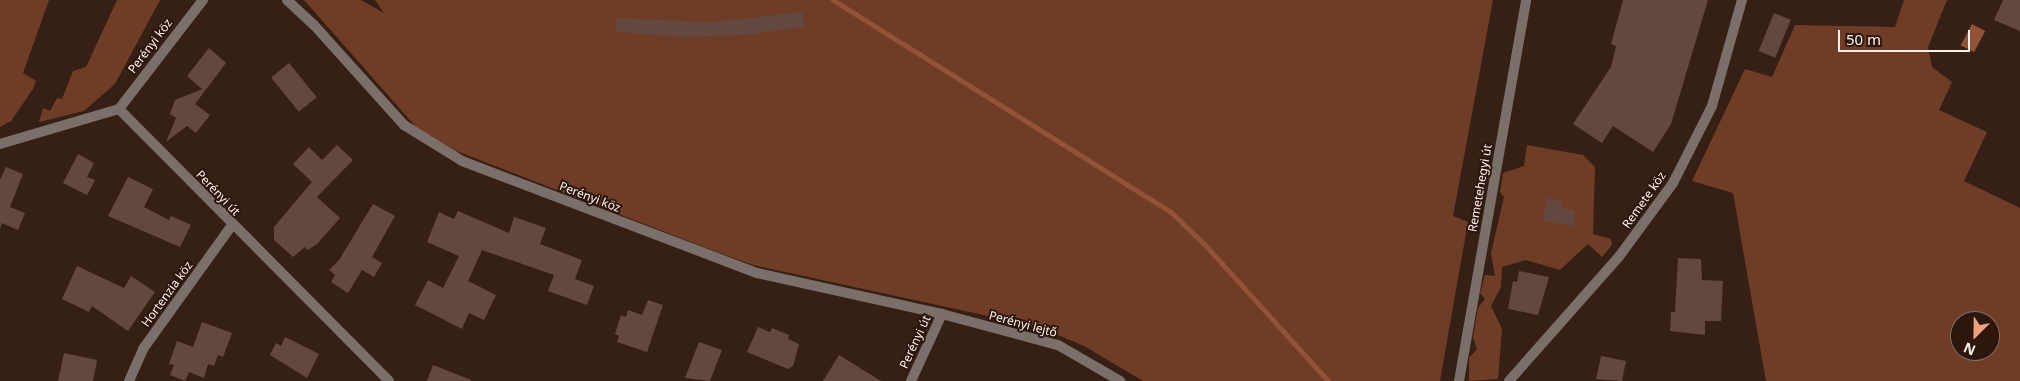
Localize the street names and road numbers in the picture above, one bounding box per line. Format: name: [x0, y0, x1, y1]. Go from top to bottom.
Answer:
street label: Perényi köz: [125, 16, 175, 76]
street label: Remetehegyi út: [1465, 143, 1495, 233]
street label: Perényi út: [193, 167, 243, 219]
street label: Remete köz: [1619, 169, 1669, 231]
street label: Perényi köz: [557, 179, 623, 215]
street label: Hortenzia köz: [138, 258, 196, 330]
street label: Perényi lejtő: [987, 308, 1059, 340]
street label: Perényi út: [896, 313, 934, 371]

